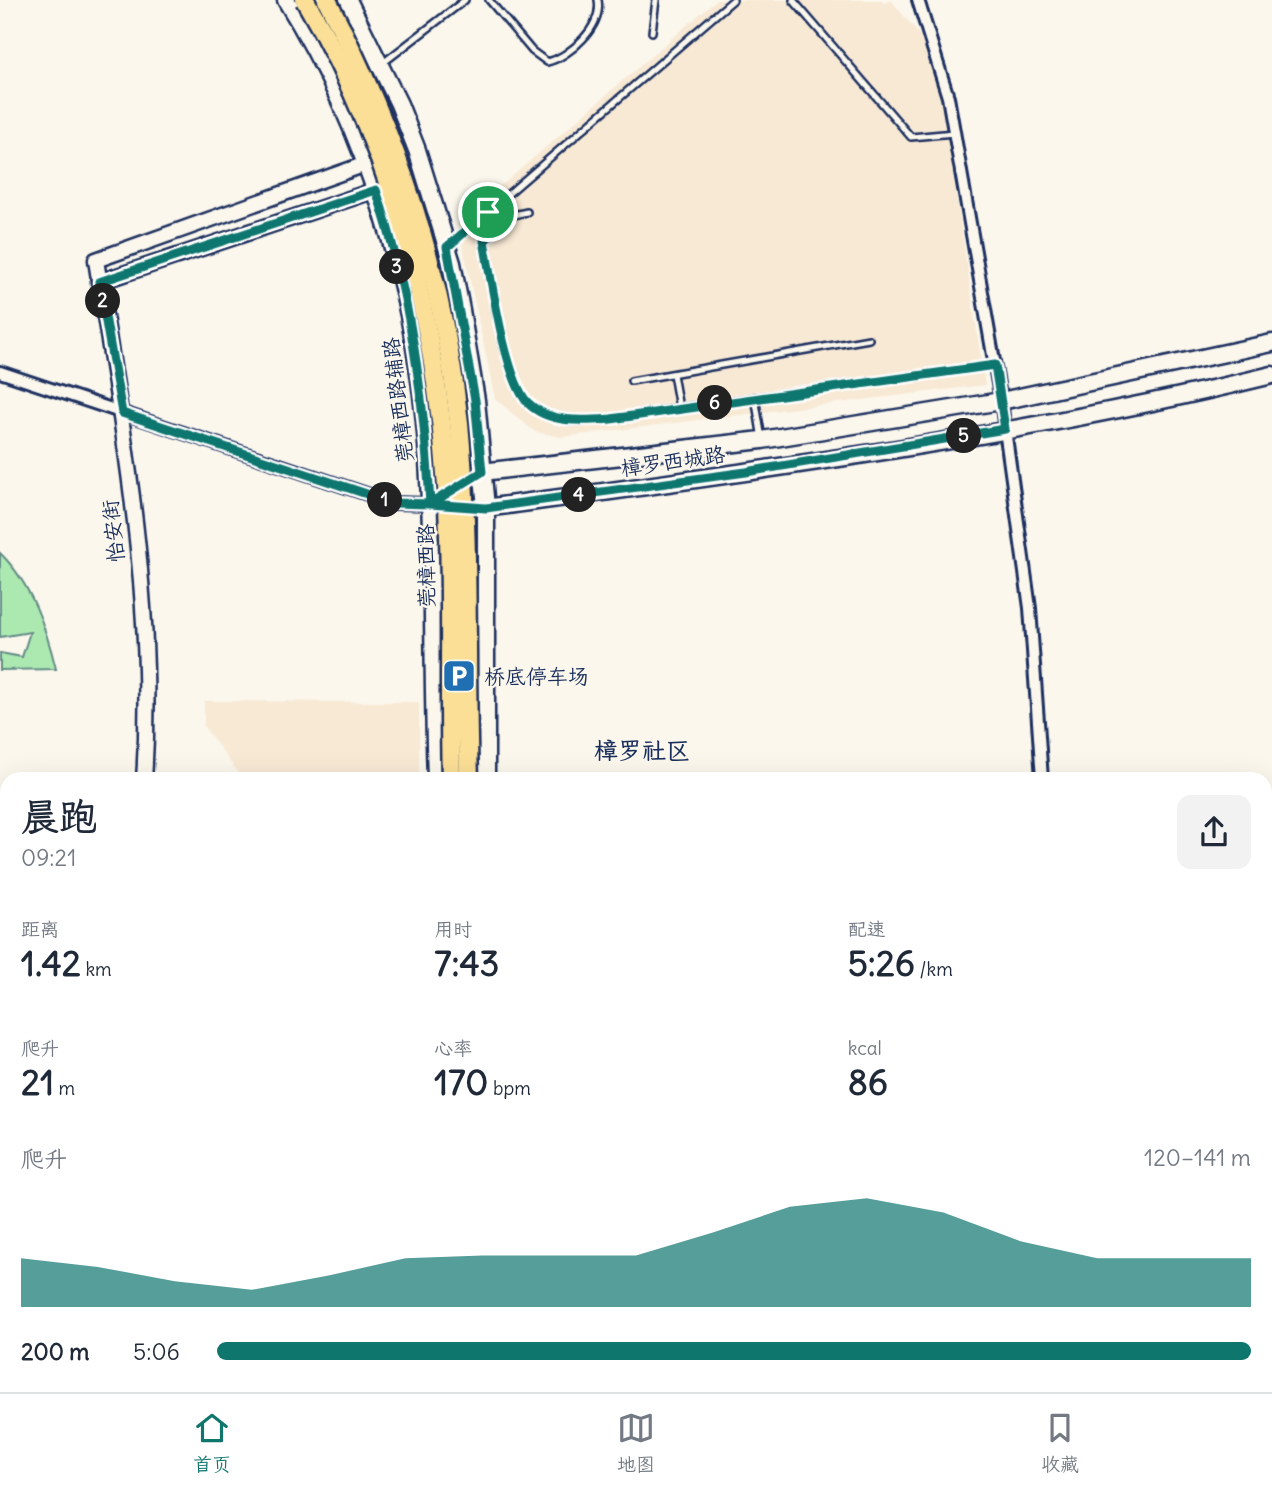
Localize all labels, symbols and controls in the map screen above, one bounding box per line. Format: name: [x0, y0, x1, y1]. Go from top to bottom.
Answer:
pin: [458, 182, 518, 242]
icon: arrive: [469, 193, 507, 231]
pin: 3: [380, 250, 414, 284]
text: 3: [391, 254, 402, 278]
pin: 2: [86, 284, 120, 318]
text: 2: [97, 288, 108, 312]
street label: 莞樟西路辅路: [377, 336, 419, 464]
pin: 6: [698, 386, 732, 420]
text: 6: [709, 390, 720, 414]
pin: 5: [946, 418, 982, 453]
text: 5: [958, 423, 969, 447]
street label: 樟罗西城路: [619, 440, 727, 482]
pin: 4: [562, 477, 596, 512]
pin: 1: [368, 482, 402, 518]
text: 4: [573, 482, 584, 506]
text: 1: [381, 487, 388, 511]
street label: 怡安街: [96, 498, 130, 564]
street label: 莞樟西路: [412, 524, 440, 608]
parking icon: 桥底停车场: [440, 657, 478, 695]
place label: 桥底停车场: [484, 663, 589, 690]
district label: 樟罗社区: [594, 735, 690, 765]
text: 晨跑: [21, 793, 97, 840]
button: share: [1177, 795, 1251, 869]
text: 09:21: [21, 843, 76, 872]
text: 距离: [21, 917, 59, 941]
text: 用时: [434, 917, 472, 941]
text: 配速: [848, 917, 886, 941]
text: 1.42: [21, 941, 81, 985]
text: 7:43: [434, 941, 500, 985]
text: 5:26: [848, 941, 915, 985]
text: km: [81, 957, 112, 981]
text: /km: [915, 957, 953, 981]
text: 爬升: [21, 1036, 59, 1060]
text: 心率: [434, 1036, 472, 1060]
text: kcal: [848, 1036, 882, 1060]
text: 21: [21, 1060, 54, 1104]
text: 170: [434, 1060, 488, 1104]
text: 86: [848, 1060, 888, 1104]
text: m: [54, 1076, 75, 1100]
text: bpm: [488, 1076, 531, 1100]
text: 120–141 m: [1144, 1143, 1251, 1172]
text: 爬升: [21, 1144, 67, 1173]
text: 200 m: [21, 1337, 90, 1366]
text: 5:06: [133, 1337, 180, 1366]
tab: 首页: [193, 1409, 231, 1476]
tab: 地图: [617, 1409, 655, 1476]
tab: 收藏: [1041, 1409, 1079, 1476]

